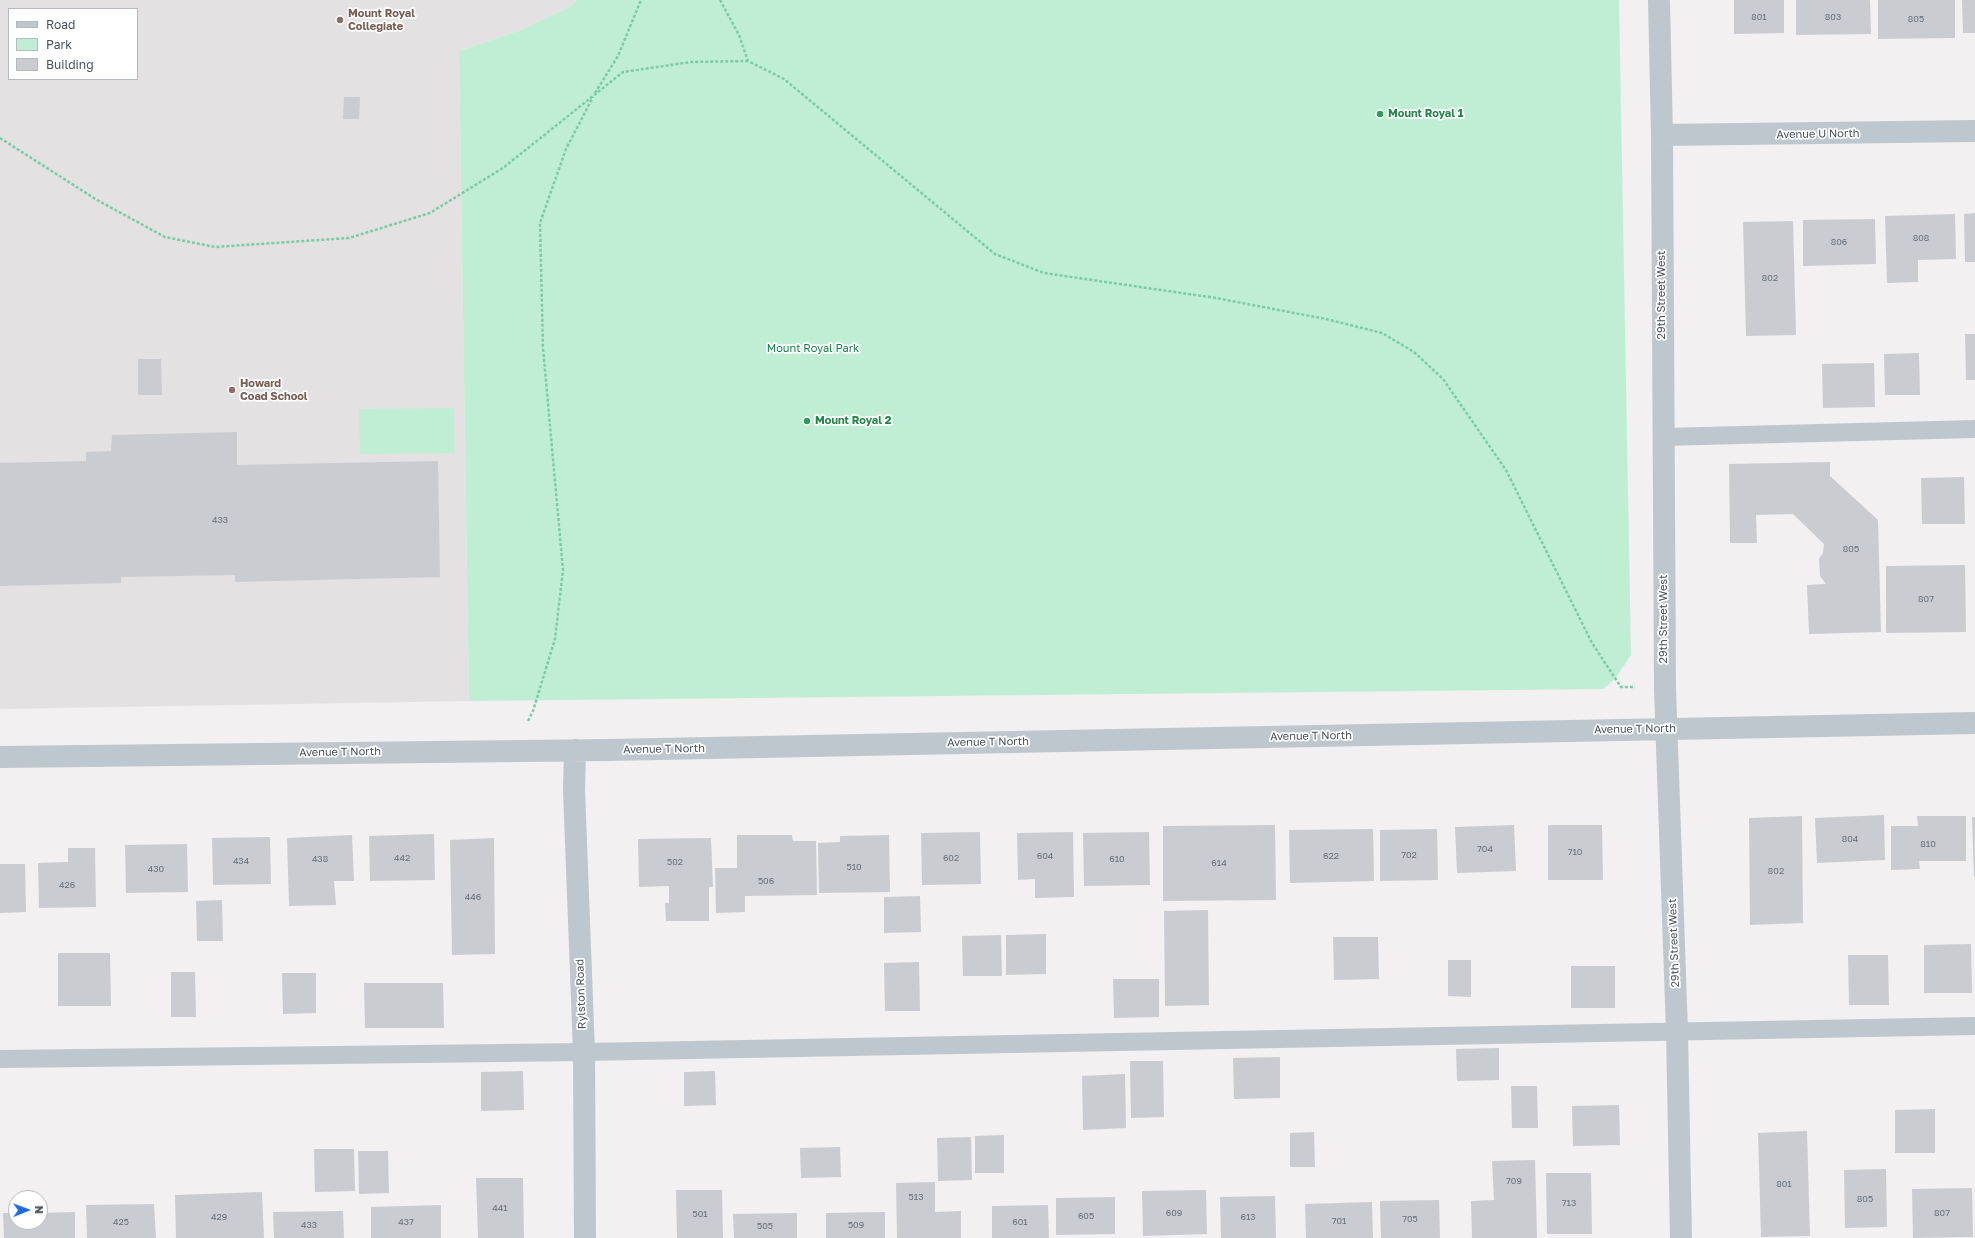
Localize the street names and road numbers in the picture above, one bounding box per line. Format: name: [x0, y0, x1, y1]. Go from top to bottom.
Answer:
street label: Avenue U North: [1776, 127, 1860, 141]
street label: 29th Street West: [1655, 251, 1669, 339]
street label: 29th Street West: [1657, 575, 1671, 663]
street label: Avenue T North: [1594, 722, 1676, 736]
street label: Avenue T North: [1270, 729, 1352, 743]
street label: Avenue T North: [947, 735, 1029, 749]
street label: Avenue T North: [623, 742, 705, 756]
street label: Avenue T North: [299, 745, 381, 759]
street label: 29th Street West: [1666, 898, 1682, 988]
street label: Rylston Road: [573, 959, 589, 1029]

